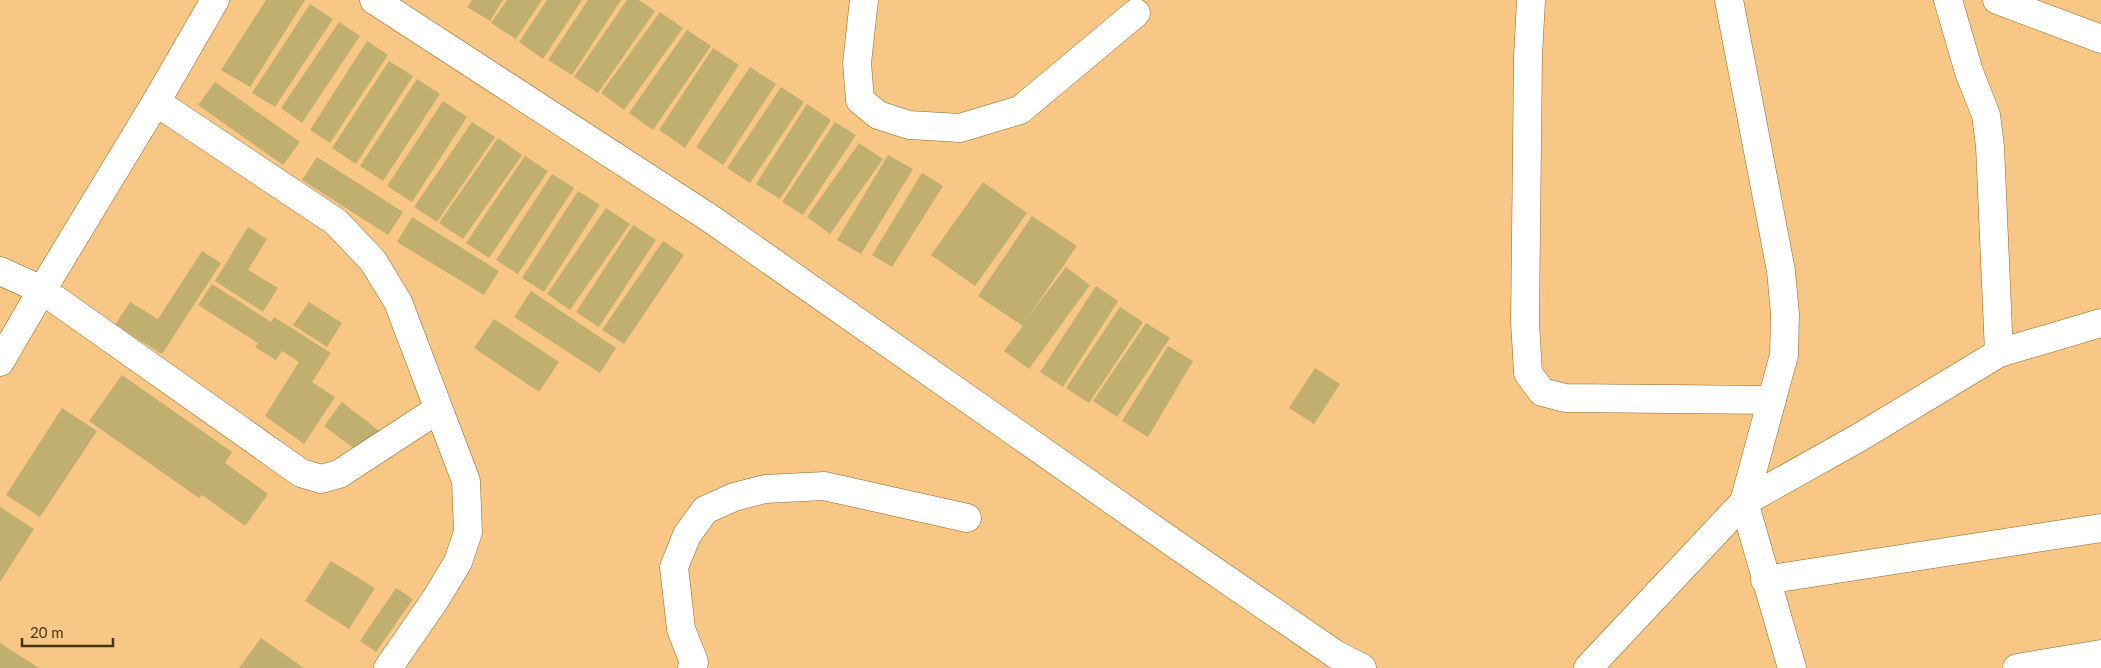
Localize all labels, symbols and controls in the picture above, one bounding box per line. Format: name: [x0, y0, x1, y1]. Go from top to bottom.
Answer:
scale bar: [22, 616, 114, 648]
text: 20 m: [30, 623, 64, 641]

